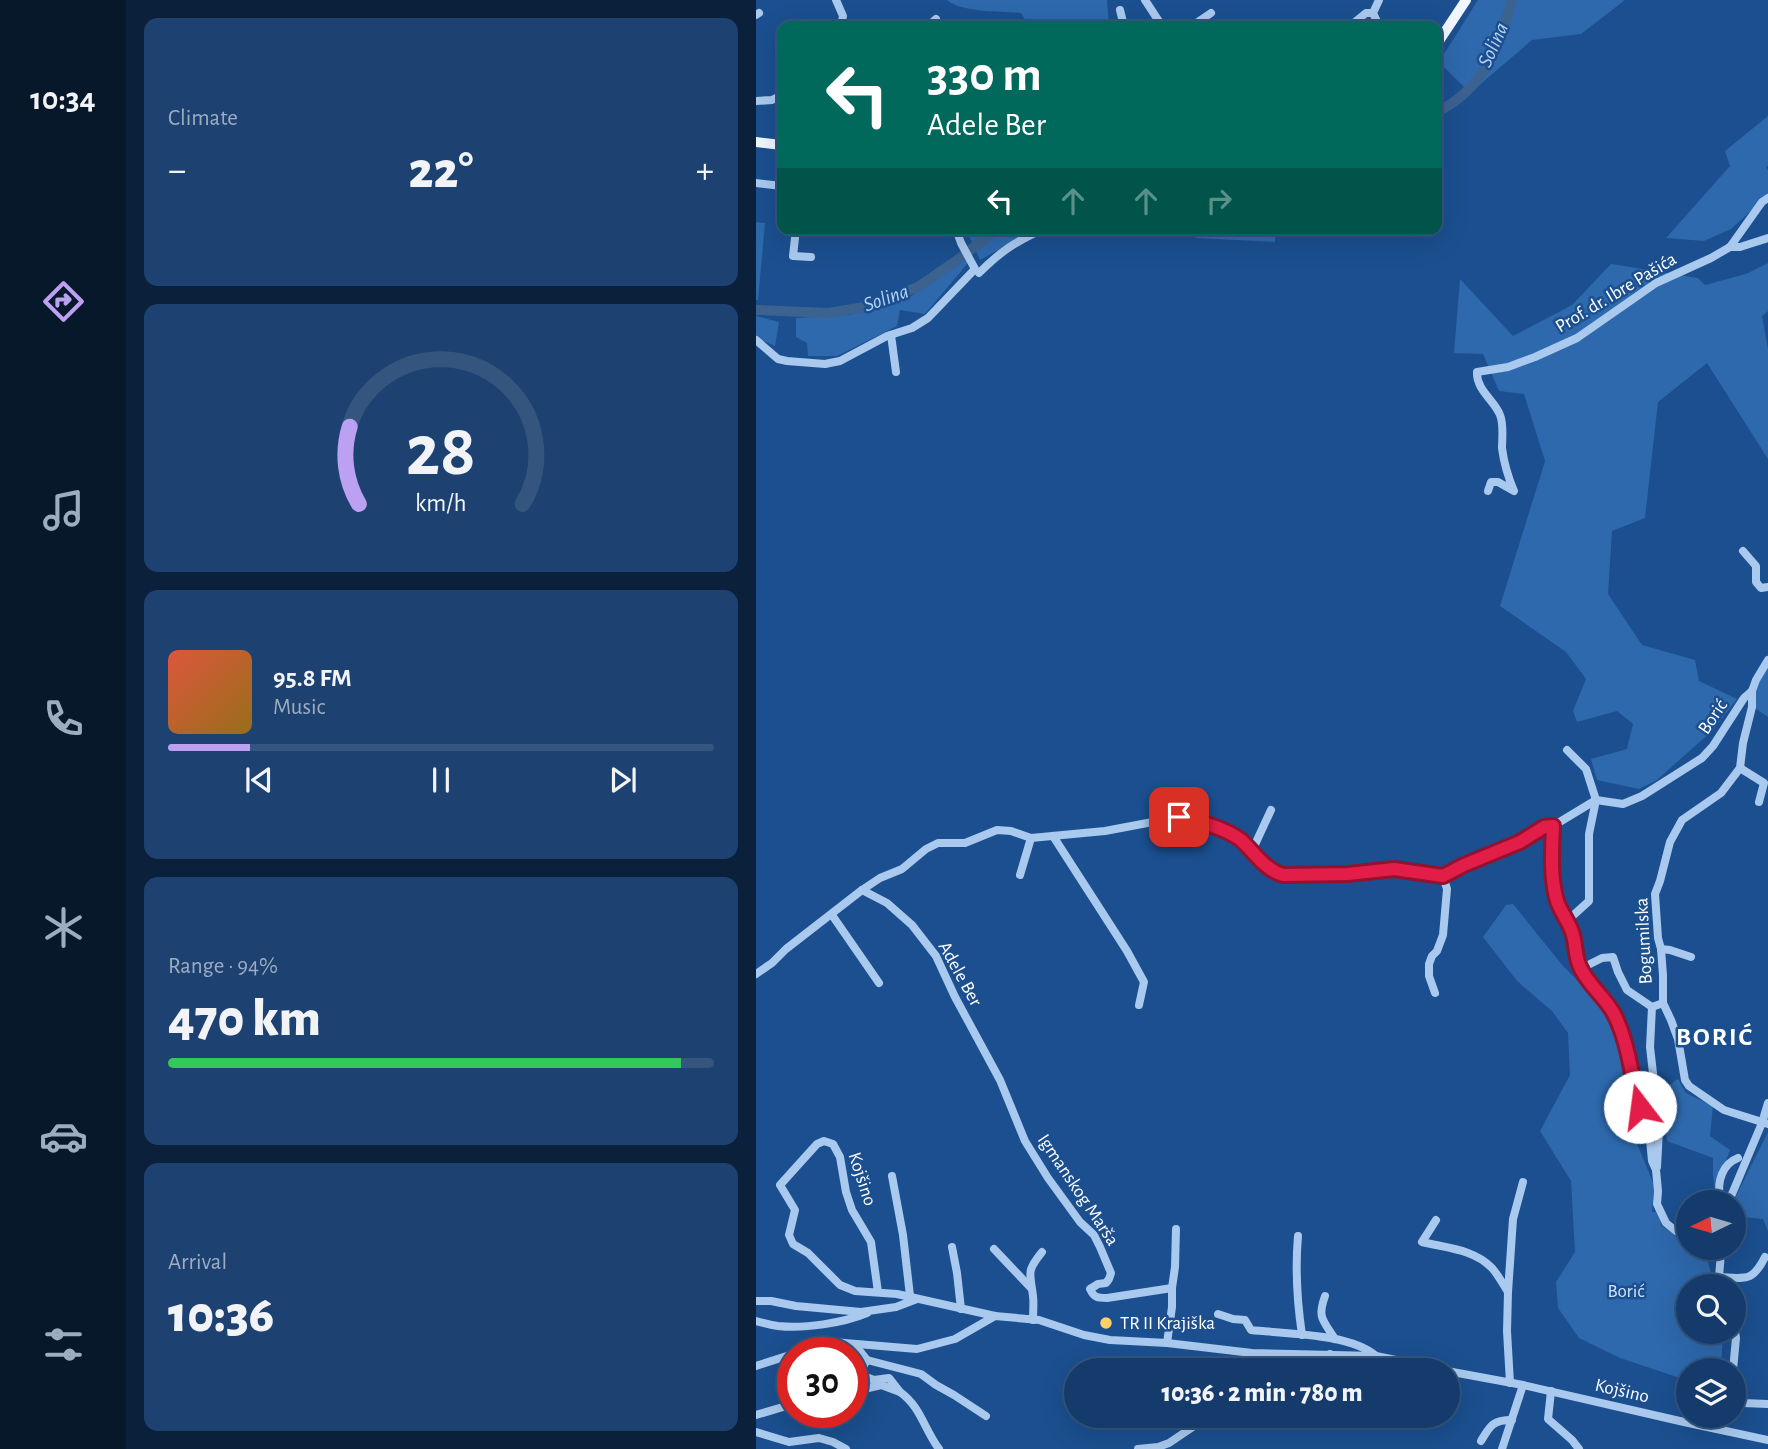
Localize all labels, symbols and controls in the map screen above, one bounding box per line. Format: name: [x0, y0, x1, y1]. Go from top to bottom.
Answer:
water label: Solina: [1474, 19, 1512, 71]
icon: left: [812, 49, 903, 140]
text: 330 m: [927, 51, 1042, 100]
text: 10:34: [30, 83, 96, 115]
text: Climate: [168, 107, 238, 130]
text: Adele Ber: [927, 109, 1046, 141]
text: 22°: [408, 145, 474, 197]
text: −: [168, 152, 186, 190]
text: +: [696, 152, 714, 190]
icon: left: [981, 182, 1019, 220]
icon: ahead: [1054, 182, 1092, 220]
icon: ahead: [1127, 182, 1165, 220]
icon: right: [1200, 182, 1238, 220]
street label: Prof. dr. Ibre Pašića: [1552, 249, 1680, 337]
icon: directions: [39, 277, 88, 326]
water label: Solina: [861, 281, 911, 315]
text: 28: [406, 417, 476, 490]
icon: music: [39, 486, 88, 535]
text: km/h: [415, 491, 467, 516]
text: 95.8 FM: [273, 665, 352, 691]
icon: phone: [39, 694, 88, 743]
text: Music: [273, 696, 325, 719]
street label: Borić: [1695, 696, 1731, 738]
icon: previous: [240, 761, 278, 799]
icon: pause: [422, 761, 460, 799]
icon: next: [604, 761, 642, 799]
pin: [1149, 787, 1209, 847]
icon: arrive: [1160, 798, 1198, 836]
street label: Bogumilska: [1632, 897, 1656, 985]
icon: climate: [39, 903, 88, 952]
street label: Adele Ber: [935, 938, 985, 1010]
text: Range · 94%: [168, 955, 278, 978]
text: 470 km: [168, 993, 321, 1045]
district label: BORIĆ: [1676, 1023, 1754, 1050]
position arrow: [1603, 1070, 1677, 1144]
icon: car: [39, 1112, 88, 1161]
street label: Igmanskog Marša: [1034, 1131, 1122, 1249]
street label: Kojšino: [844, 1150, 880, 1208]
north arrow: [1676, 1190, 1746, 1260]
map controls: [1676, 1190, 1746, 1428]
text: Arrival: [168, 1251, 227, 1274]
button: search: [1676, 1274, 1746, 1344]
park label: Borić: [1607, 1282, 1645, 1301]
text: 10:36: [168, 1289, 274, 1341]
place label: TR II Krajiška: [1120, 1314, 1215, 1333]
marker: TR II Krajiška: [1098, 1315, 1114, 1331]
icon: filters: [39, 1320, 88, 1369]
speed limit sign: 30: [777, 1337, 868, 1428]
button: layers: [1676, 1358, 1746, 1428]
street label: Kojšino: [1593, 1376, 1651, 1406]
text: 10:36 · 2 min · 780 m: [1161, 1380, 1363, 1406]

